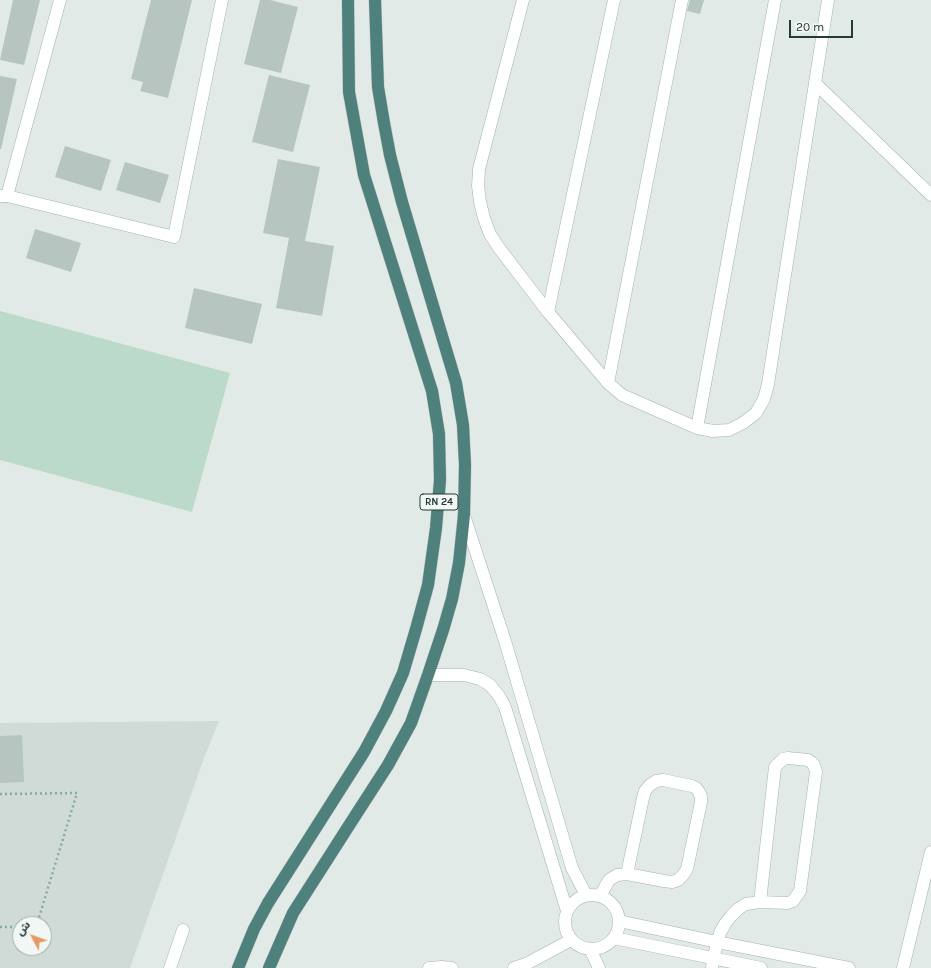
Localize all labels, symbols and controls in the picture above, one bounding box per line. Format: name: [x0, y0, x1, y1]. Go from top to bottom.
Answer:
scale bar: [791, 12, 855, 38]
text: 20 m: [796, 20, 824, 34]
road number: RN 24: [420, 494, 458, 510]
north arrow: [12, 916, 52, 956]
text: ش: [13, 919, 33, 938]

